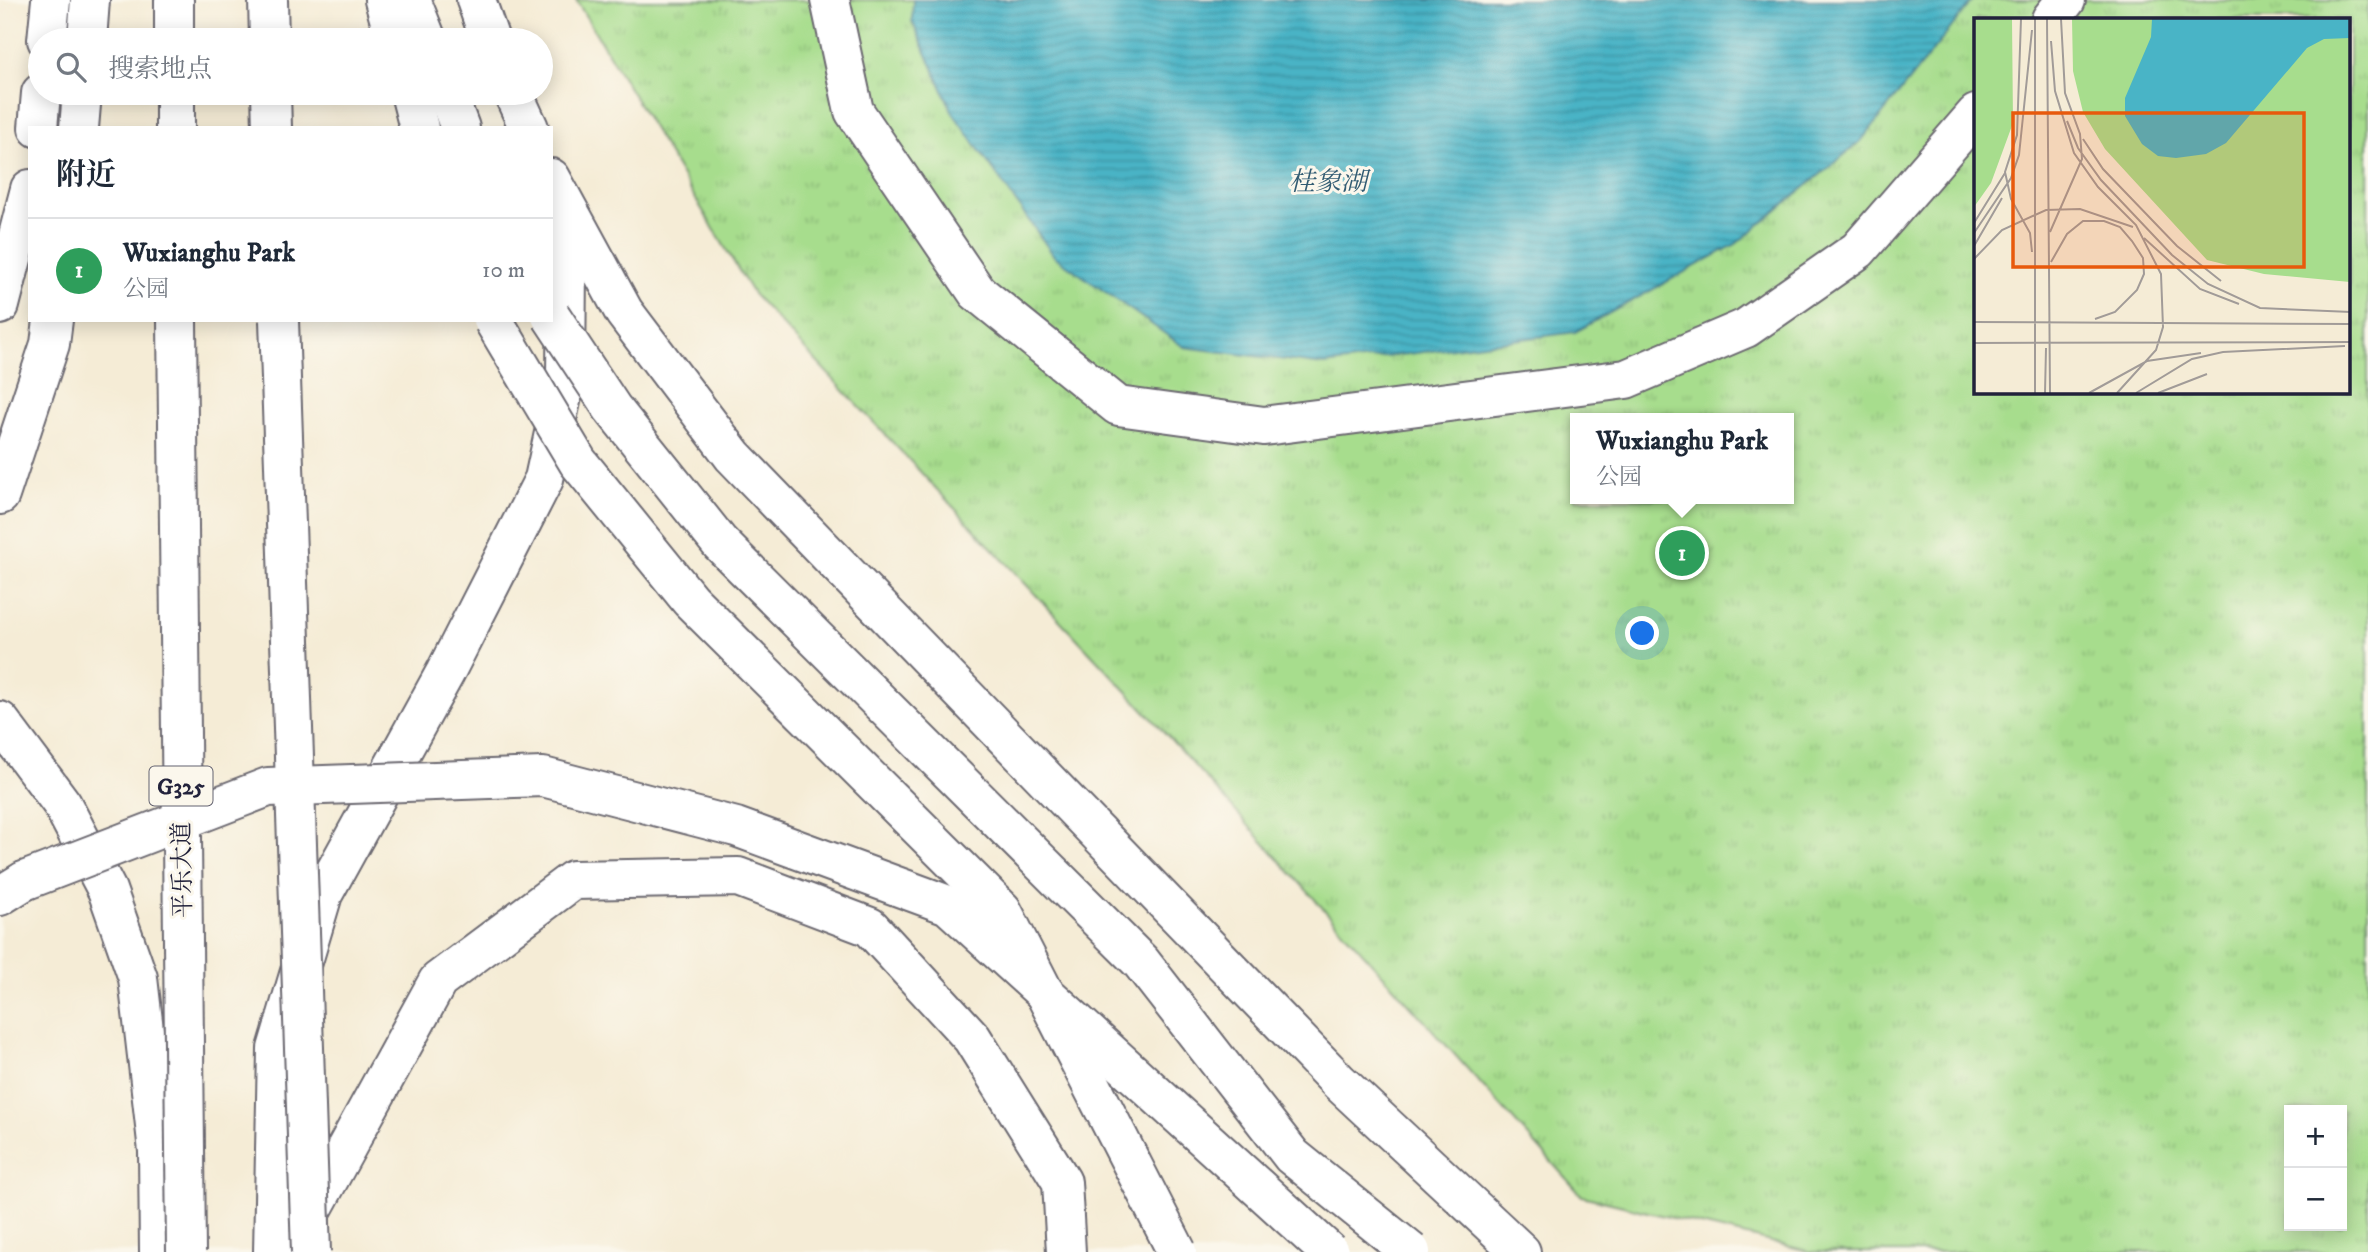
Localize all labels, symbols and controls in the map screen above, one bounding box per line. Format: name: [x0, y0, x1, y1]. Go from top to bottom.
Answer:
inset map: [1974, 18, 2350, 394]
search box: [28, 28, 553, 105]
icon: search: [52, 48, 90, 86]
text: 搜索地点: [108, 53, 212, 86]
text: 附近: [56, 157, 116, 194]
water label: 桂象湖: [1289, 166, 1371, 199]
text: Wuxianghu Park: [123, 237, 295, 270]
text: 1: [75, 256, 83, 285]
text: 10 m: [482, 256, 525, 285]
text: 公园: [123, 275, 169, 304]
popup: [1570, 413, 1794, 504]
text: Wuxianghu Park: [1596, 425, 1768, 458]
text: 公园: [1596, 463, 1642, 492]
pin: 1: [1659, 527, 1705, 579]
your location: [1625, 616, 1659, 650]
road number: G325: [150, 766, 212, 806]
street label: 平乐大道: [167, 822, 199, 918]
map controls: [2284, 1105, 2347, 1231]
button: +: [2284, 1105, 2347, 1168]
button: −: [2284, 1168, 2347, 1231]

